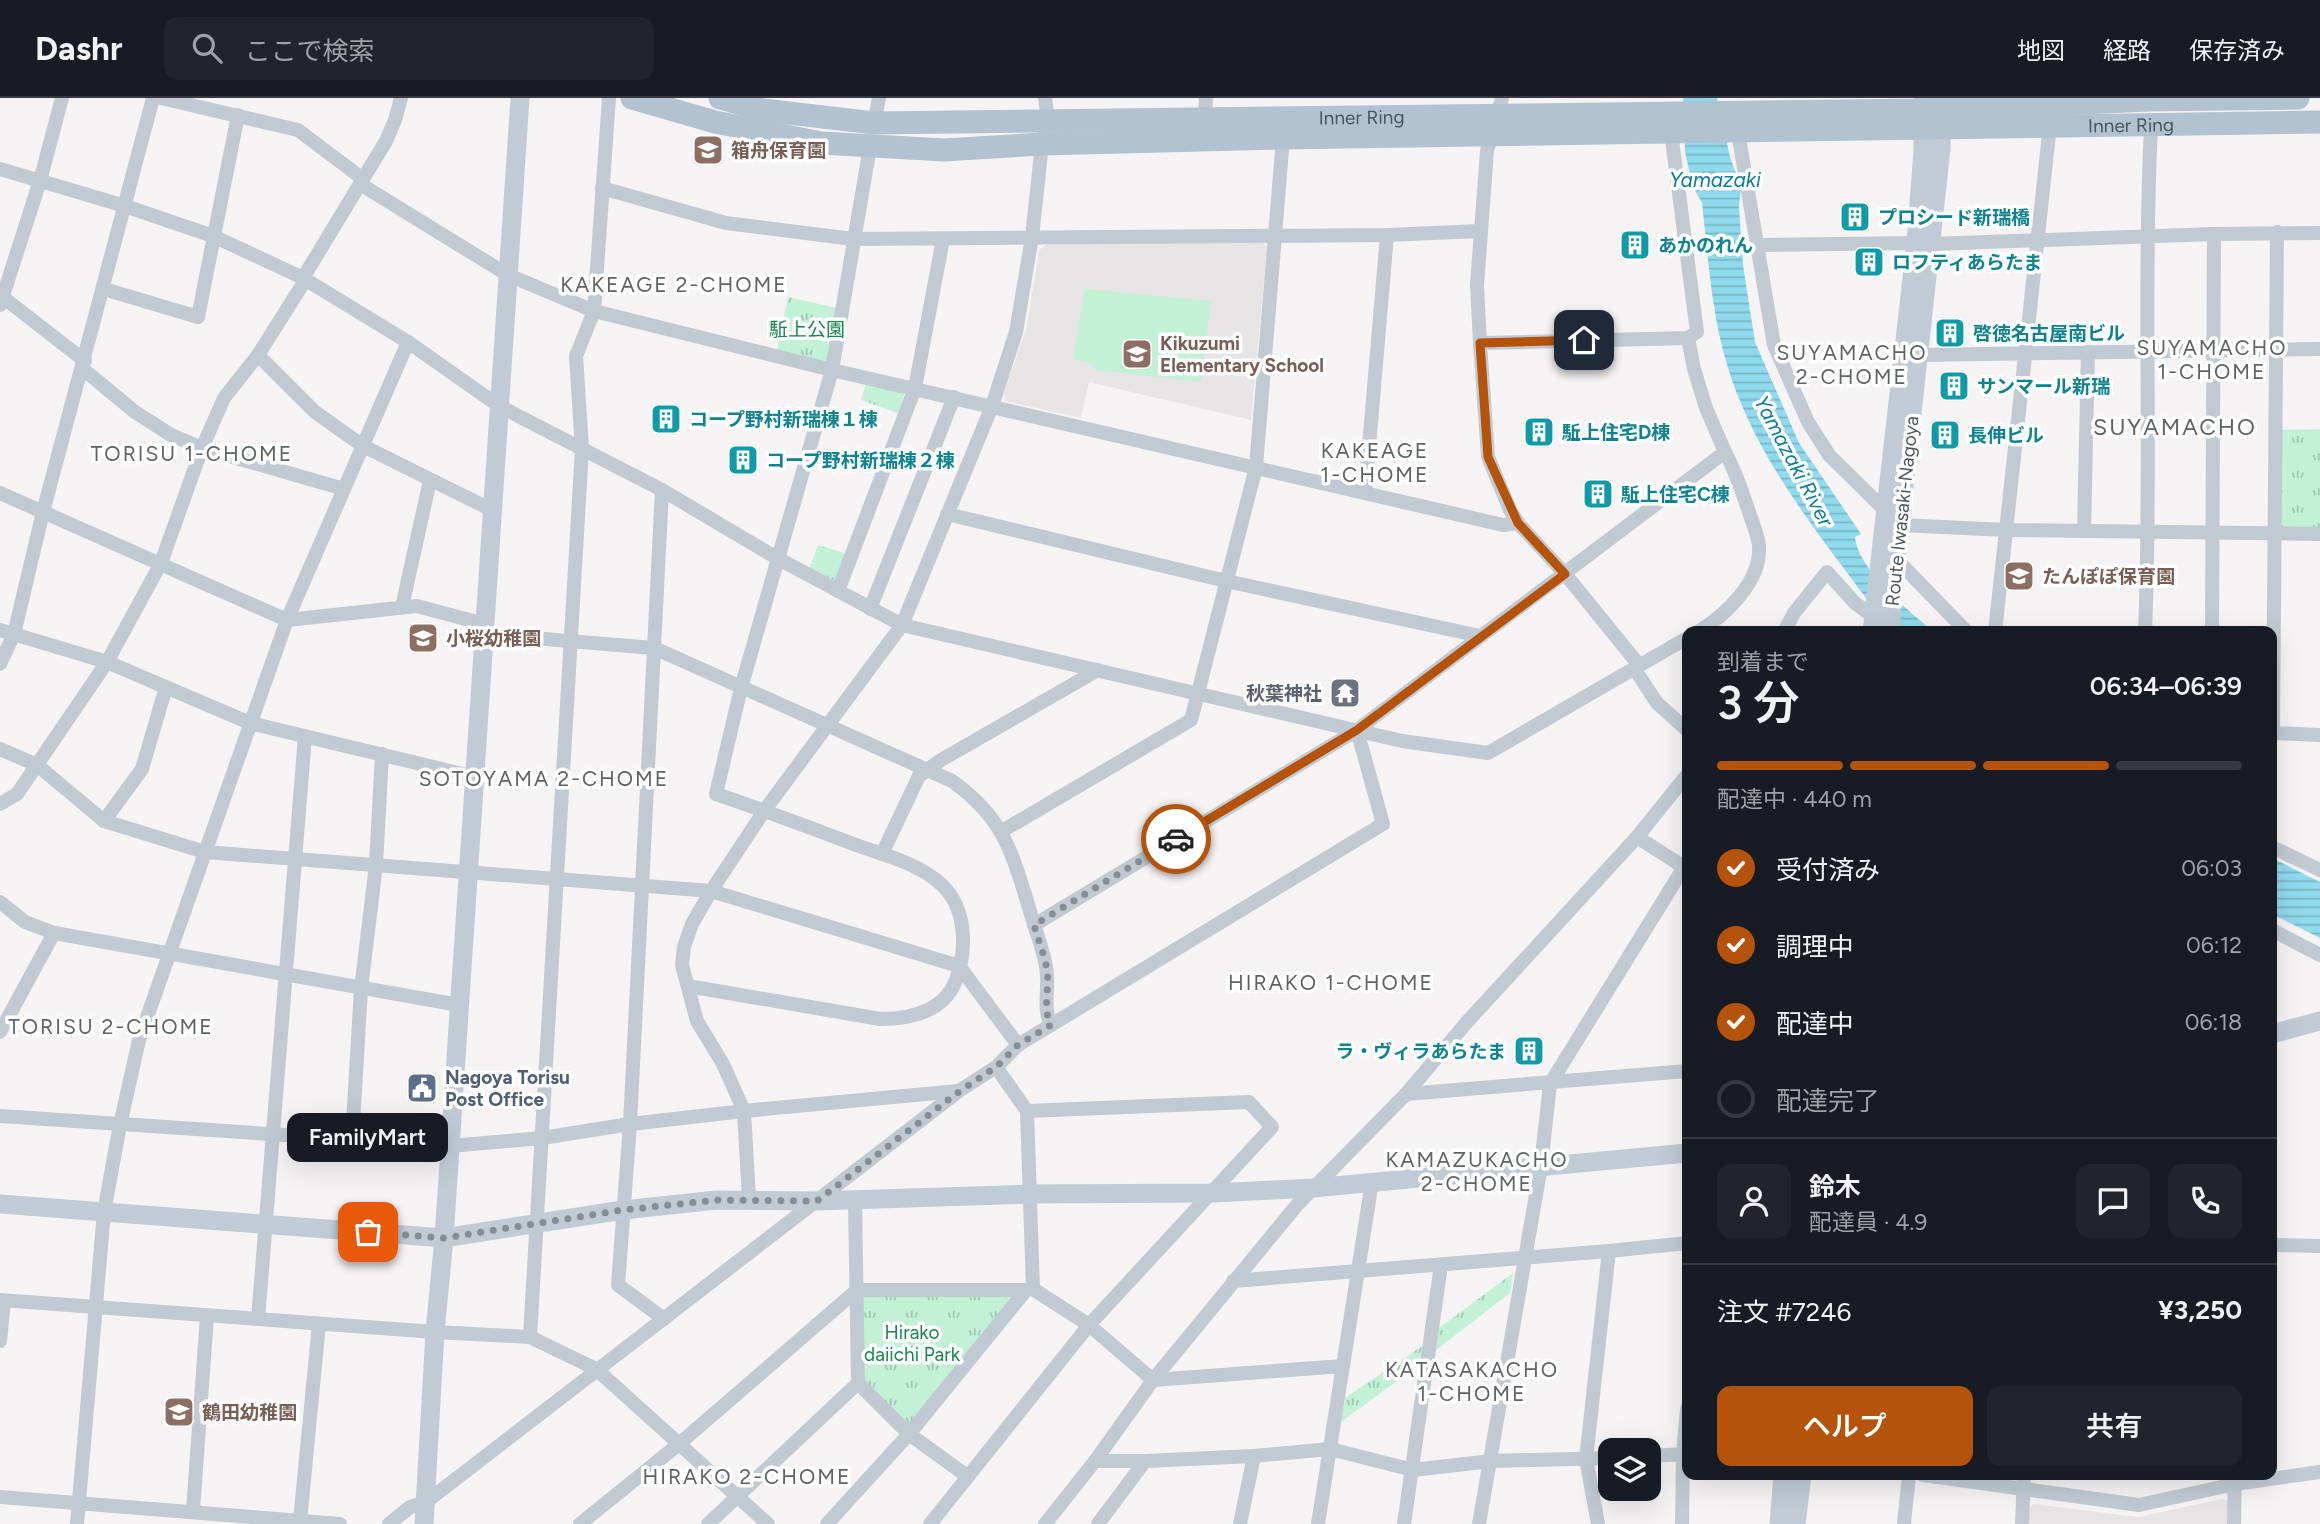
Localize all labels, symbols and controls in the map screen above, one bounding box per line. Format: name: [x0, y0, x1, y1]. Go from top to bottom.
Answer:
search box: [164, 17, 654, 80]
text: Dashr: [35, 29, 122, 68]
icon: search: [188, 29, 226, 67]
text: ここで検索: [244, 35, 374, 67]
text: 地図: [2017, 36, 2065, 65]
text: 経路: [2103, 36, 2151, 65]
text: 保存済み: [2189, 36, 2285, 65]
street label: Inner Ring: [1318, 105, 1405, 129]
street label: Inner Ring: [2088, 113, 2174, 137]
school or university icon: 箱舟保育園: [691, 133, 725, 167]
place label: 箱舟保育園: [731, 139, 826, 162]
water label: Yamazaki: [1669, 167, 1761, 192]
building icon: プロシード新瑞橋: [1838, 200, 1872, 234]
place label: プロシード新瑞橋: [1878, 206, 2030, 229]
building icon: あかのれん: [1618, 228, 1652, 262]
place label: あかのれん: [1658, 234, 1753, 257]
building icon: ロフティあらたま: [1852, 245, 1886, 279]
place label: ロフティあらたま: [1892, 251, 2042, 274]
district label: KAKEAGE 2-CHOME: [560, 272, 788, 297]
pin: [1554, 310, 1614, 370]
building icon: 啓徳名古屋南ビル: [1933, 316, 1967, 350]
park label: 駈上公園: [769, 318, 845, 341]
icon: home: [1565, 321, 1603, 359]
place label: 啓徳名古屋南ビル: [1973, 322, 2125, 345]
place label: Kikuzumi Elementary School: [1160, 332, 1324, 377]
district label: SUYAMACHO 1-CHOME: [2136, 335, 2288, 384]
school or university icon: Kikuzumi Elementary School: [1120, 337, 1154, 371]
district label: SUYAMACHO 2-CHOME: [1776, 340, 1928, 389]
building icon: サンマール新瑞: [1937, 369, 1971, 403]
place label: サンマール新瑞: [1977, 375, 2110, 398]
water label: Yamazaki River: [1749, 391, 1839, 531]
building icon: コープ野村新瑞棟１棟: [649, 402, 683, 436]
place label: コープ野村新瑞棟１棟: [689, 408, 878, 431]
district label: SUYAMACHO: [2093, 413, 2257, 441]
building icon: 駈上住宅D棟: [1522, 415, 1556, 449]
street label: Route Iwasaki-Nagoya: [1881, 415, 1923, 607]
building icon: 長伸ビル: [1928, 418, 1962, 452]
place label: 駈上住宅D棟: [1562, 421, 1670, 444]
place label: 長伸ビル: [1968, 424, 2044, 447]
district label: KAKEAGE 1-CHOME: [1321, 438, 1429, 487]
district label: TORISU 1-CHOME: [91, 441, 293, 466]
building icon: コープ野村新瑞棟２棟: [726, 443, 760, 477]
place label: コープ野村新瑞棟２棟: [766, 449, 955, 472]
building icon: 駈上住宅C棟: [1581, 477, 1615, 511]
place label: 駈上住宅C棟: [1621, 483, 1730, 506]
school or university icon: たんぽぽ保育園: [2002, 559, 2036, 593]
place label: たんぽぽ保育園: [2042, 565, 2175, 588]
school or university icon: 小桜幼稚園: [406, 621, 440, 655]
place label: 小桜幼稚園: [446, 627, 541, 650]
text: 到着まで: [1717, 648, 1809, 676]
text: 06:34–06:39: [2090, 670, 2242, 702]
text: 3 分: [1717, 675, 1799, 731]
temple icon: 秋葉神社: [1328, 676, 1362, 710]
place label: 秋葉神社: [1246, 682, 1322, 705]
district label: SOTOYAMA 2-CHOME: [419, 766, 669, 791]
text: 配達中 · 440 m: [1717, 785, 1872, 813]
courier: [1141, 804, 1211, 874]
icon: car: [1157, 820, 1195, 858]
icon: check: [1717, 849, 1755, 887]
text: 受付済み: [1776, 854, 1880, 886]
text: 06:03: [2181, 854, 2242, 882]
icon: check: [1717, 926, 1755, 964]
text: 調理中: [1776, 931, 1854, 963]
text: 06:12: [2186, 931, 2242, 959]
district label: HIRAKO 1-CHOME: [1228, 970, 1434, 995]
icon: check: [1717, 1003, 1755, 1041]
text: 配達中: [1776, 1008, 1854, 1040]
text: 06:18: [2185, 1008, 2242, 1036]
district label: TORISU 2-CHOME: [8, 1014, 214, 1039]
building icon: ラ・ヴィラあらたま: [1512, 1034, 1546, 1068]
place label: ラ・ヴィラあらたま: [1336, 1040, 1506, 1063]
place label: Nagoya Torisu Post Office: [445, 1066, 570, 1111]
public building icon: Nagoya Torisu Post Office: [405, 1071, 439, 1105]
text: 配達完了: [1776, 1085, 1880, 1117]
callout: FamilyMart: [288, 1113, 448, 1162]
text: FamilyMart: [309, 1123, 426, 1151]
district label: KAMAZUKACHO 2-CHOME: [1385, 1147, 1569, 1196]
button: person: [1717, 1164, 1791, 1238]
button: chat: [2076, 1164, 2150, 1238]
button: phone: [2168, 1164, 2242, 1238]
text: 鈴木: [1809, 1171, 1861, 1203]
pin: [338, 1202, 398, 1262]
text: 配達員 · 4.9: [1809, 1208, 1927, 1236]
icon: bag: [349, 1213, 387, 1251]
text: ¥3,250: [2158, 1294, 2242, 1326]
text: 注文 #7246: [1717, 1296, 1851, 1328]
park label: Hirako daiichi Park: [864, 1321, 961, 1366]
district label: KATASAKACHO 1-CHOME: [1385, 1357, 1559, 1406]
button: ヘルプ: [1717, 1386, 1973, 1466]
button: 共有: [1987, 1386, 2242, 1466]
school or university icon: 鶴田幼稚園: [162, 1395, 196, 1429]
place label: 鶴田幼稚園: [202, 1401, 297, 1424]
map controls: [1598, 1438, 1661, 1501]
button: layers: [1598, 1438, 1661, 1501]
district label: HIRAKO 2-CHOME: [642, 1464, 852, 1489]

